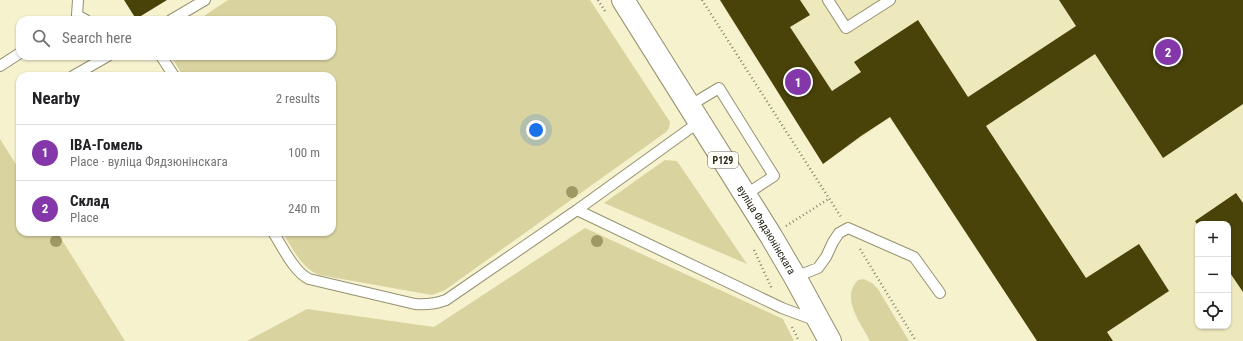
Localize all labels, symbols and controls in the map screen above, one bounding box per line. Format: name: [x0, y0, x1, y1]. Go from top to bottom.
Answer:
search box: [16, 16, 336, 60]
icon: search: [30, 27, 52, 49]
text: Search here: [62, 29, 132, 47]
pin: 2: [1155, 37, 1181, 67]
pin: 1: [785, 67, 811, 97]
text: Nearby: [32, 88, 80, 108]
text: 2 results: [276, 91, 320, 106]
your location: [526, 120, 546, 140]
text: IBA-Гомель: [70, 136, 143, 154]
text: 1: [42, 145, 48, 160]
text: 100 m: [288, 145, 320, 160]
road number: Р129: [708, 152, 738, 168]
text: Place · вуліца Фядзюнінскага: [70, 154, 228, 169]
street label: вуліца Фядзюнінскага: [734, 183, 798, 277]
text: Склад: [70, 192, 109, 210]
text: 2: [42, 201, 48, 216]
text: 240 m: [288, 201, 320, 216]
text: Place: [70, 210, 99, 225]
map controls: [1195, 221, 1231, 329]
button: +: [1195, 221, 1231, 257]
button: −: [1195, 257, 1231, 293]
button: locate: [1195, 293, 1231, 329]

